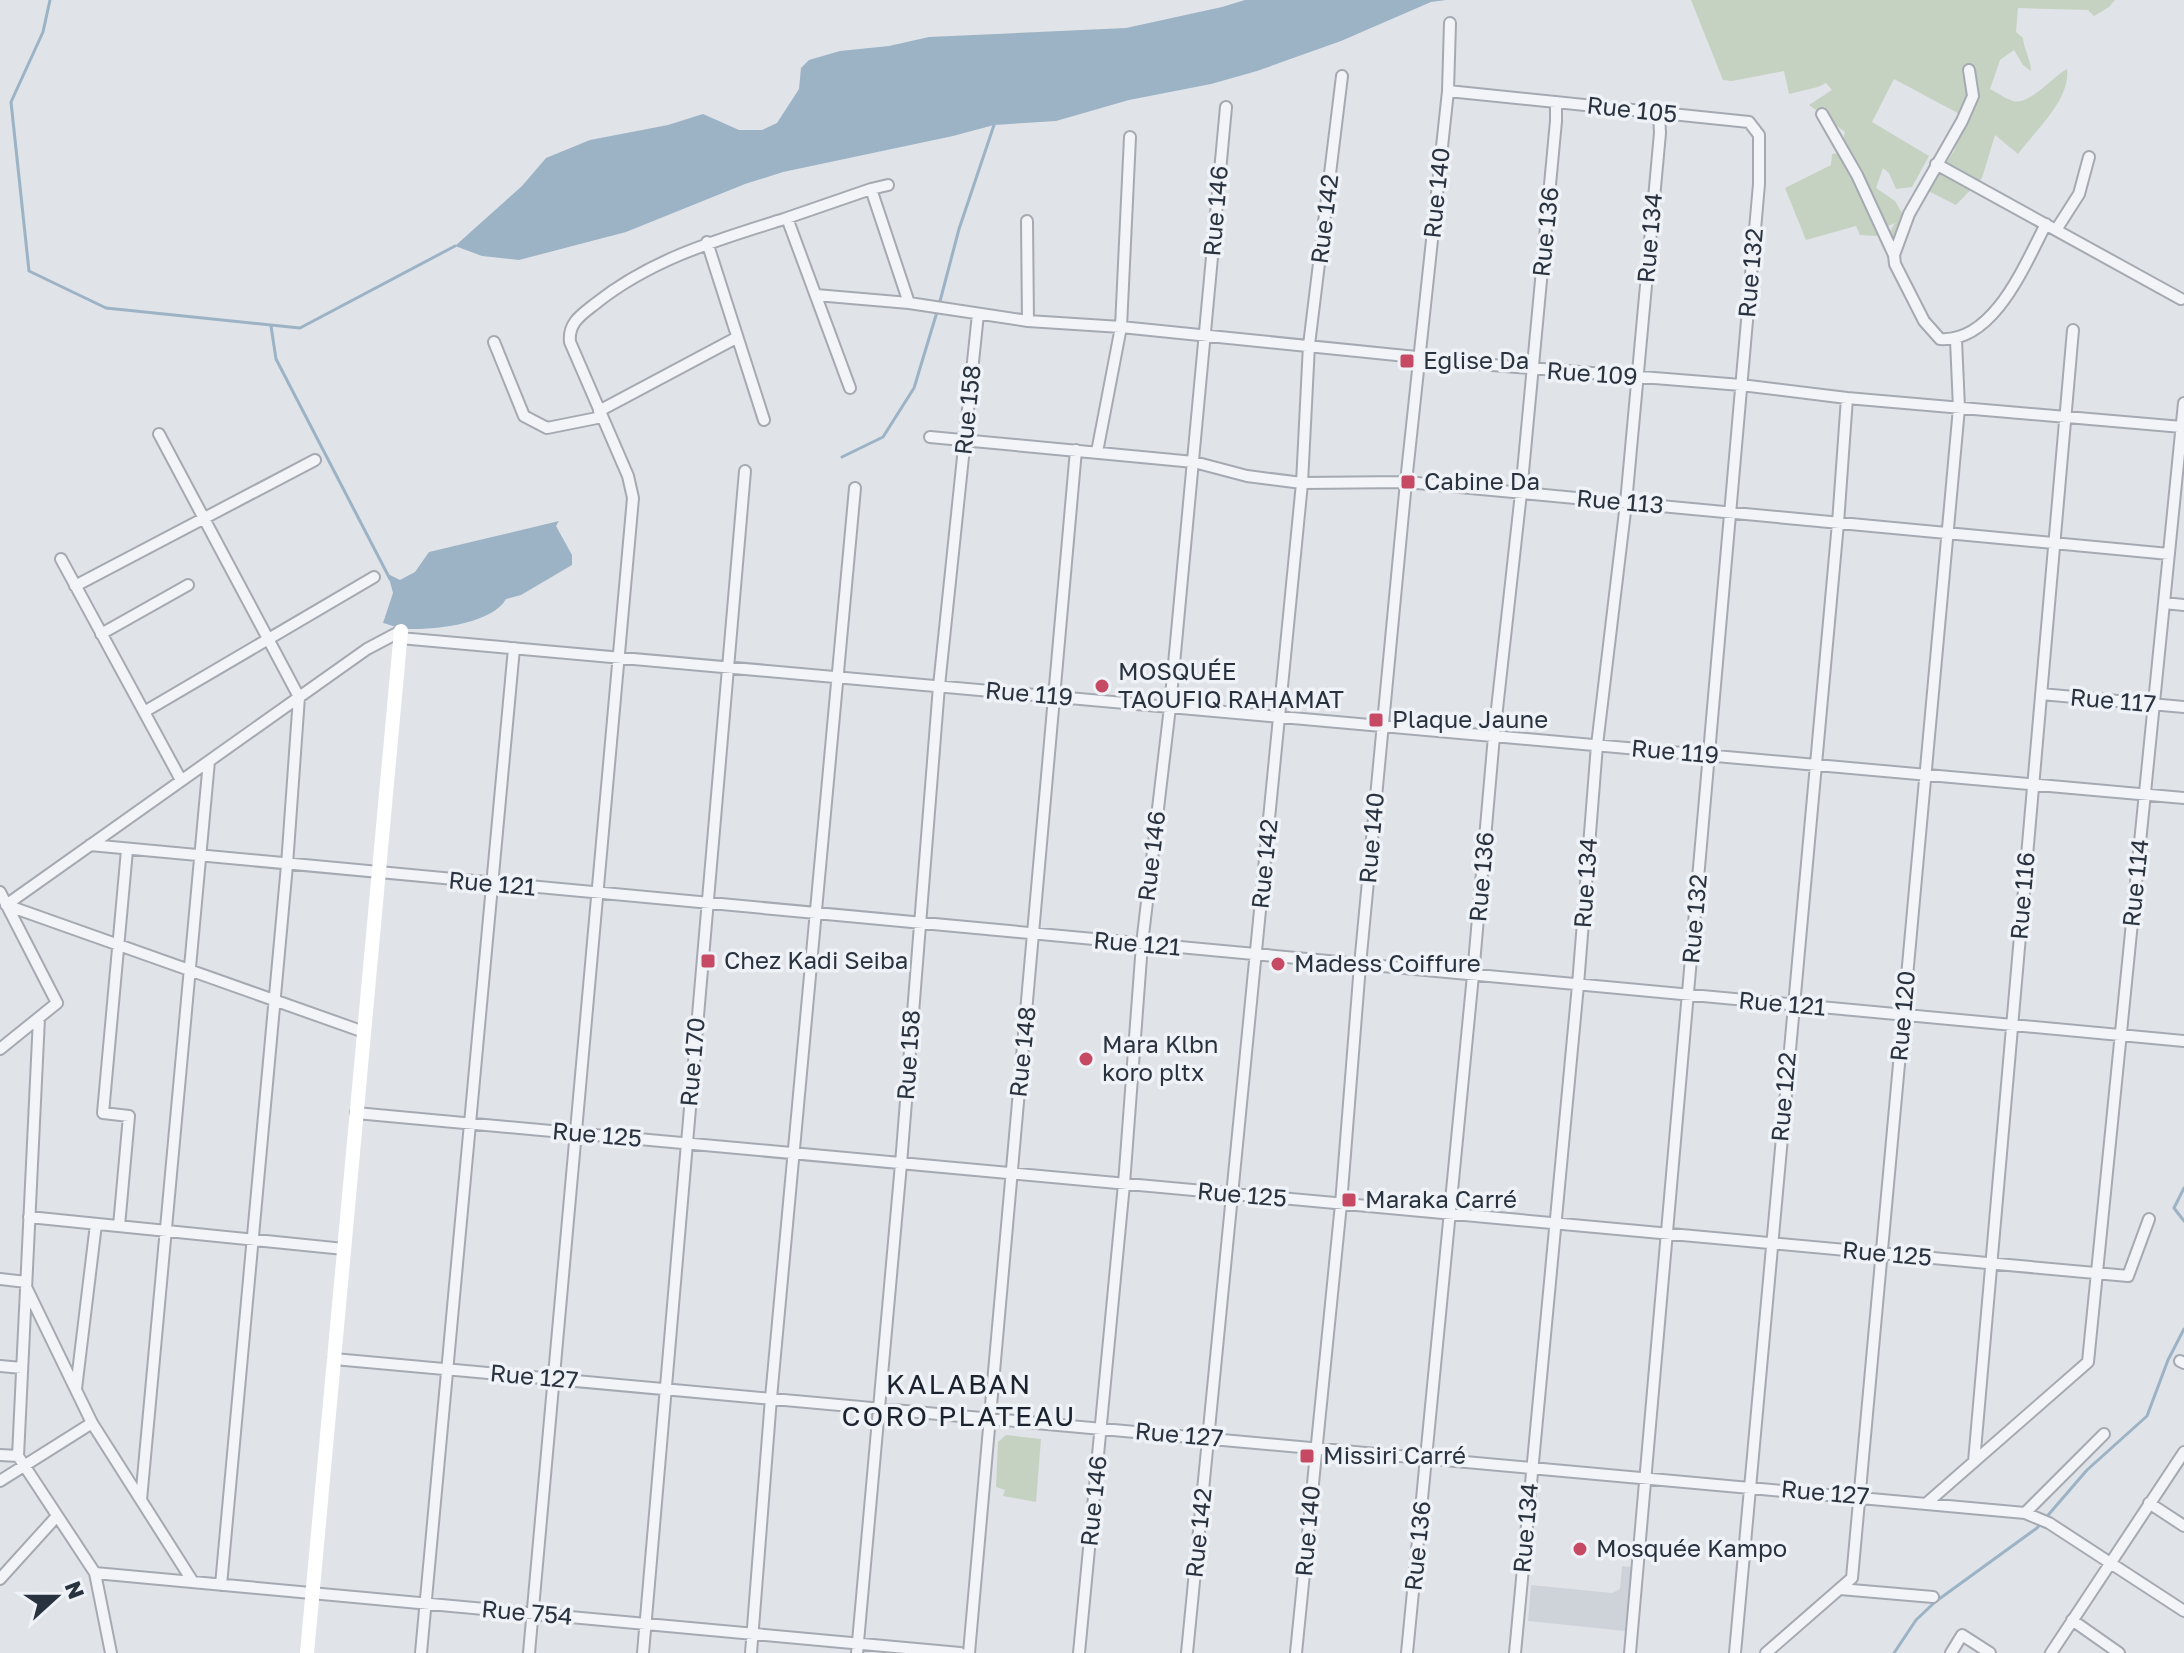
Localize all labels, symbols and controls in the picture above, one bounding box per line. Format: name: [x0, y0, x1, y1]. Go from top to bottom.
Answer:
street label: Rue 105: [1586, 89, 1679, 128]
street label: Rue 140: [1416, 146, 1455, 240]
street label: Rue 146: [1196, 164, 1233, 258]
street label: Rue 142: [1304, 172, 1343, 265]
street label: Rue 136: [1525, 185, 1564, 278]
street label: Rue 134: [1630, 191, 1667, 284]
street label: Rue 132: [1731, 227, 1768, 319]
place label: Eglise Da: [1423, 345, 1529, 374]
marker: Eglise Da: [1398, 352, 1416, 370]
street label: Rue 109: [1546, 355, 1639, 390]
street label: Rue 158: [947, 363, 986, 456]
place label: Cabine Da: [1424, 466, 1540, 495]
marker: Cabine Da: [1399, 473, 1417, 491]
street label: Rue 113: [1575, 482, 1665, 519]
place label: MOSQUÉE TAOUFIQ RAHAMAT: [1118, 656, 1344, 713]
street label: Rue 119: [984, 674, 1074, 711]
marker: MOSQUÉE TAOUFIQ RAHAMAT: [1093, 677, 1111, 695]
street label: Rue 117: [2069, 681, 2157, 718]
place label: Plaque Jaune: [1392, 704, 1548, 733]
marker: Plaque Jaune: [1367, 711, 1385, 729]
street label: Rue 119: [1630, 732, 1720, 769]
street label: Rue 140: [1352, 791, 1389, 885]
street label: Rue 146: [1131, 809, 1170, 903]
street label: Rue 142: [1244, 817, 1283, 910]
street label: Rue 136: [1462, 831, 1499, 923]
street label: Rue 134: [1567, 837, 1602, 929]
street label: Rue 114: [2115, 837, 2154, 928]
street label: Rue 116: [2003, 851, 2040, 941]
street label: Rue 121: [447, 864, 537, 901]
street label: Rue 132: [1675, 873, 1712, 965]
street label: Rue 121: [1092, 924, 1182, 961]
place label: Chez Kadi Seiba: [724, 945, 908, 974]
place label: Madess Coiffure: [1294, 948, 1481, 977]
marker: Chez Kadi Seiba: [699, 952, 717, 970]
marker: Madess Coiffure: [1269, 955, 1287, 973]
street label: Rue 120: [1883, 969, 1920, 1062]
street label: Rue 121: [1737, 984, 1827, 1021]
street label: Rue 148: [1002, 1005, 1041, 1099]
street label: Rue 158: [890, 1009, 925, 1101]
street label: Rue 170: [673, 1016, 710, 1108]
place label: Mara Klbn koro pltx: [1102, 1029, 1218, 1086]
marker: Mara Klbn koro pltx: [1077, 1050, 1095, 1068]
street label: Rue 122: [1764, 1051, 1801, 1143]
street label: Rue 125: [551, 1115, 643, 1152]
street label: Rue 125: [1196, 1175, 1288, 1212]
place label: Maraka Carré: [1365, 1184, 1517, 1213]
marker: Maraka Carré: [1340, 1191, 1358, 1209]
street label: Rue 125: [1841, 1234, 1933, 1271]
street label: Rue 127: [489, 1357, 580, 1394]
district label: KALABAN CORO PLATEAU: [842, 1367, 1076, 1432]
street label: Rue 127: [1134, 1415, 1225, 1452]
place label: Missiri Carré: [1323, 1440, 1466, 1469]
marker: Missiri Carré: [1298, 1447, 1316, 1465]
street label: Rue 146: [1073, 1454, 1112, 1548]
street label: Rue 127: [1780, 1473, 1871, 1510]
street label: Rue 134: [1506, 1481, 1543, 1574]
street label: Rue 140: [1288, 1484, 1325, 1578]
street label: Rue 142: [1178, 1486, 1217, 1579]
street label: Rue 136: [1397, 1499, 1436, 1592]
place label: Mosquée Kampo: [1596, 1533, 1787, 1562]
marker: Mosquée Kampo: [1571, 1540, 1589, 1558]
north arrow: [16, 1557, 96, 1637]
text: N: [60, 1577, 91, 1602]
street label: Rue 754: [480, 1593, 574, 1630]

